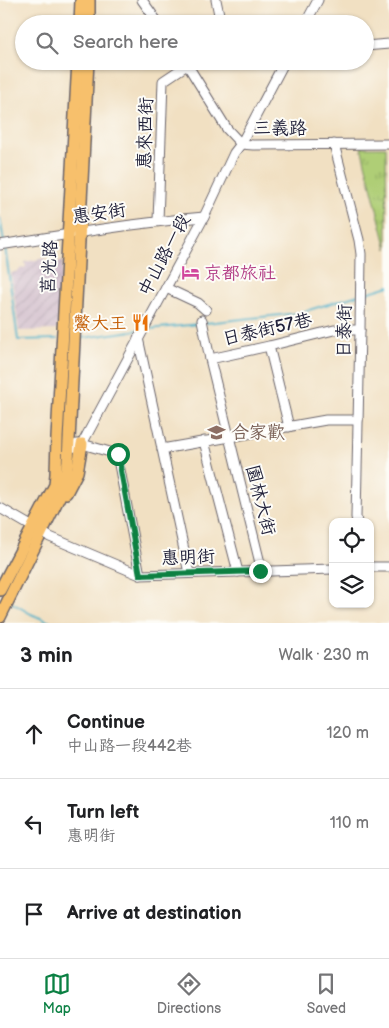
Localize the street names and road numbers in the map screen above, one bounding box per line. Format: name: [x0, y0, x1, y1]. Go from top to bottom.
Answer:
street label: 惠來西街: [134, 97, 157, 169]
street label: 三義路: [253, 118, 307, 139]
street label: 惠安街: [71, 199, 127, 228]
street label: 中山路一段: [134, 211, 195, 300]
street label: 莒光路: [38, 240, 61, 295]
street label: 日泰街: [334, 304, 355, 358]
street label: 日泰街57巷: [220, 309, 314, 350]
street label: 園林大街: [242, 463, 279, 538]
street label: 惠明街: [161, 546, 215, 569]

